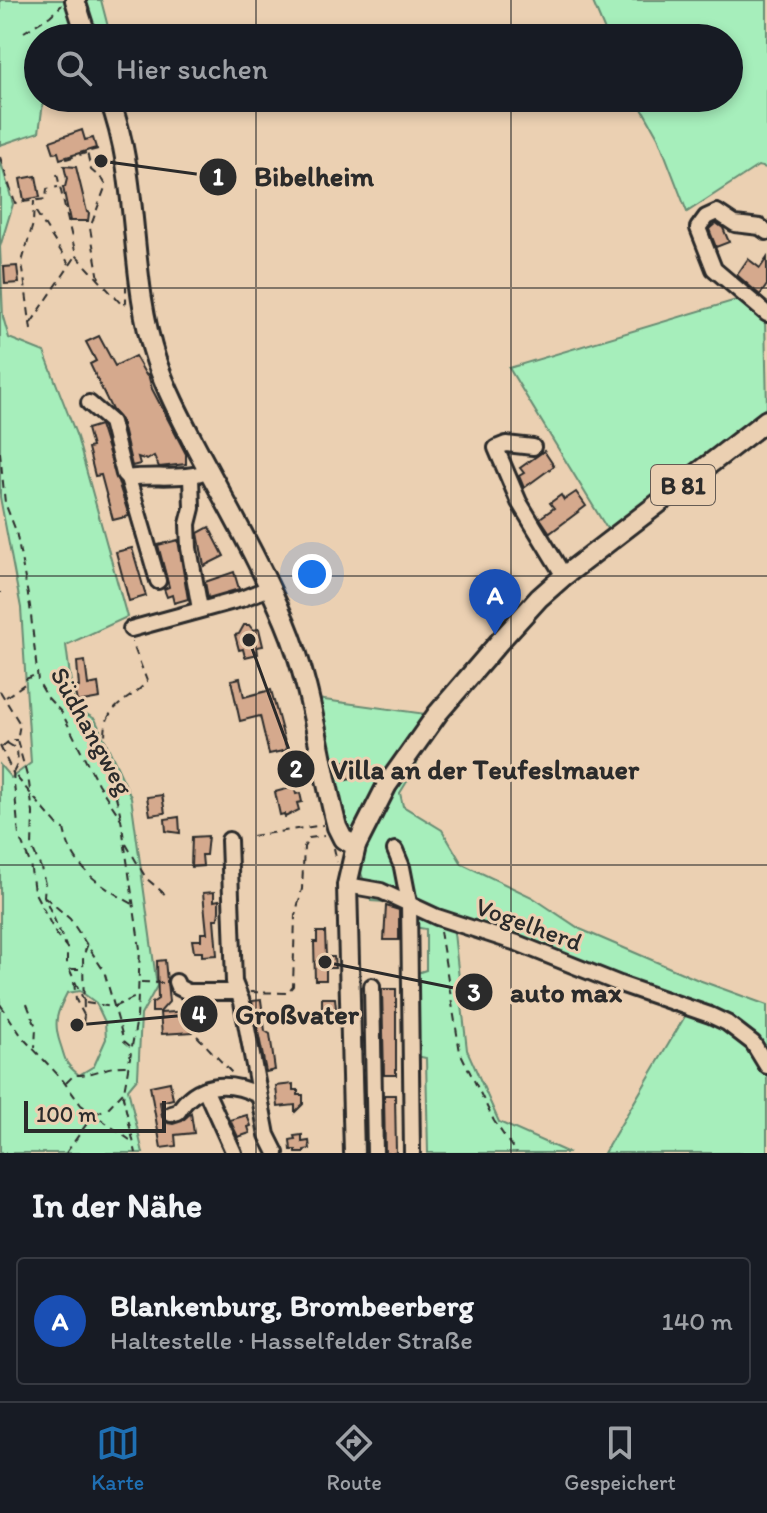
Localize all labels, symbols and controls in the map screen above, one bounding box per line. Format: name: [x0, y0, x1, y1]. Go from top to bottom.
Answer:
search box: [24, 24, 743, 112]
icon: search: [52, 46, 96, 90]
text: Hier suchen: [116, 50, 268, 87]
callout: Bibelheim: [198, 151, 390, 203]
text: Bibelheim: [254, 159, 375, 193]
text: 1: [212, 162, 224, 191]
road number: B 81: [651, 465, 715, 505]
your location: [292, 554, 332, 594]
pin: A: [469, 569, 521, 635]
street label: Südhangweg: [44, 661, 141, 801]
callout: Villa an der Teufeslmauer: [276, 743, 654, 795]
text: Villa an der Teufeslmauer: [331, 752, 640, 786]
text: 2: [290, 754, 303, 783]
street label: Vogelherd: [471, 890, 587, 958]
callout: auto max: [454, 966, 638, 1018]
text: auto max: [510, 975, 623, 1009]
text: 3: [467, 978, 481, 1007]
callout: Großvater: [179, 988, 375, 1040]
text: Großvater: [235, 997, 360, 1031]
text: 4: [192, 1000, 207, 1029]
scale bar: [24, 1097, 166, 1133]
text: 100 m: [36, 1101, 97, 1128]
text: In der Nähe: [32, 1185, 202, 1226]
text: Blankenburg, Brombeerberg: [110, 1287, 474, 1324]
text: A: [52, 1305, 68, 1337]
text: 140 m: [662, 1305, 733, 1337]
text: Haltestelle · Hasselfelder Straße: [110, 1324, 473, 1356]
tab: Karte: [91, 1421, 144, 1496]
tab: Route: [327, 1421, 382, 1496]
tab: Gespeichert: [564, 1421, 676, 1496]

